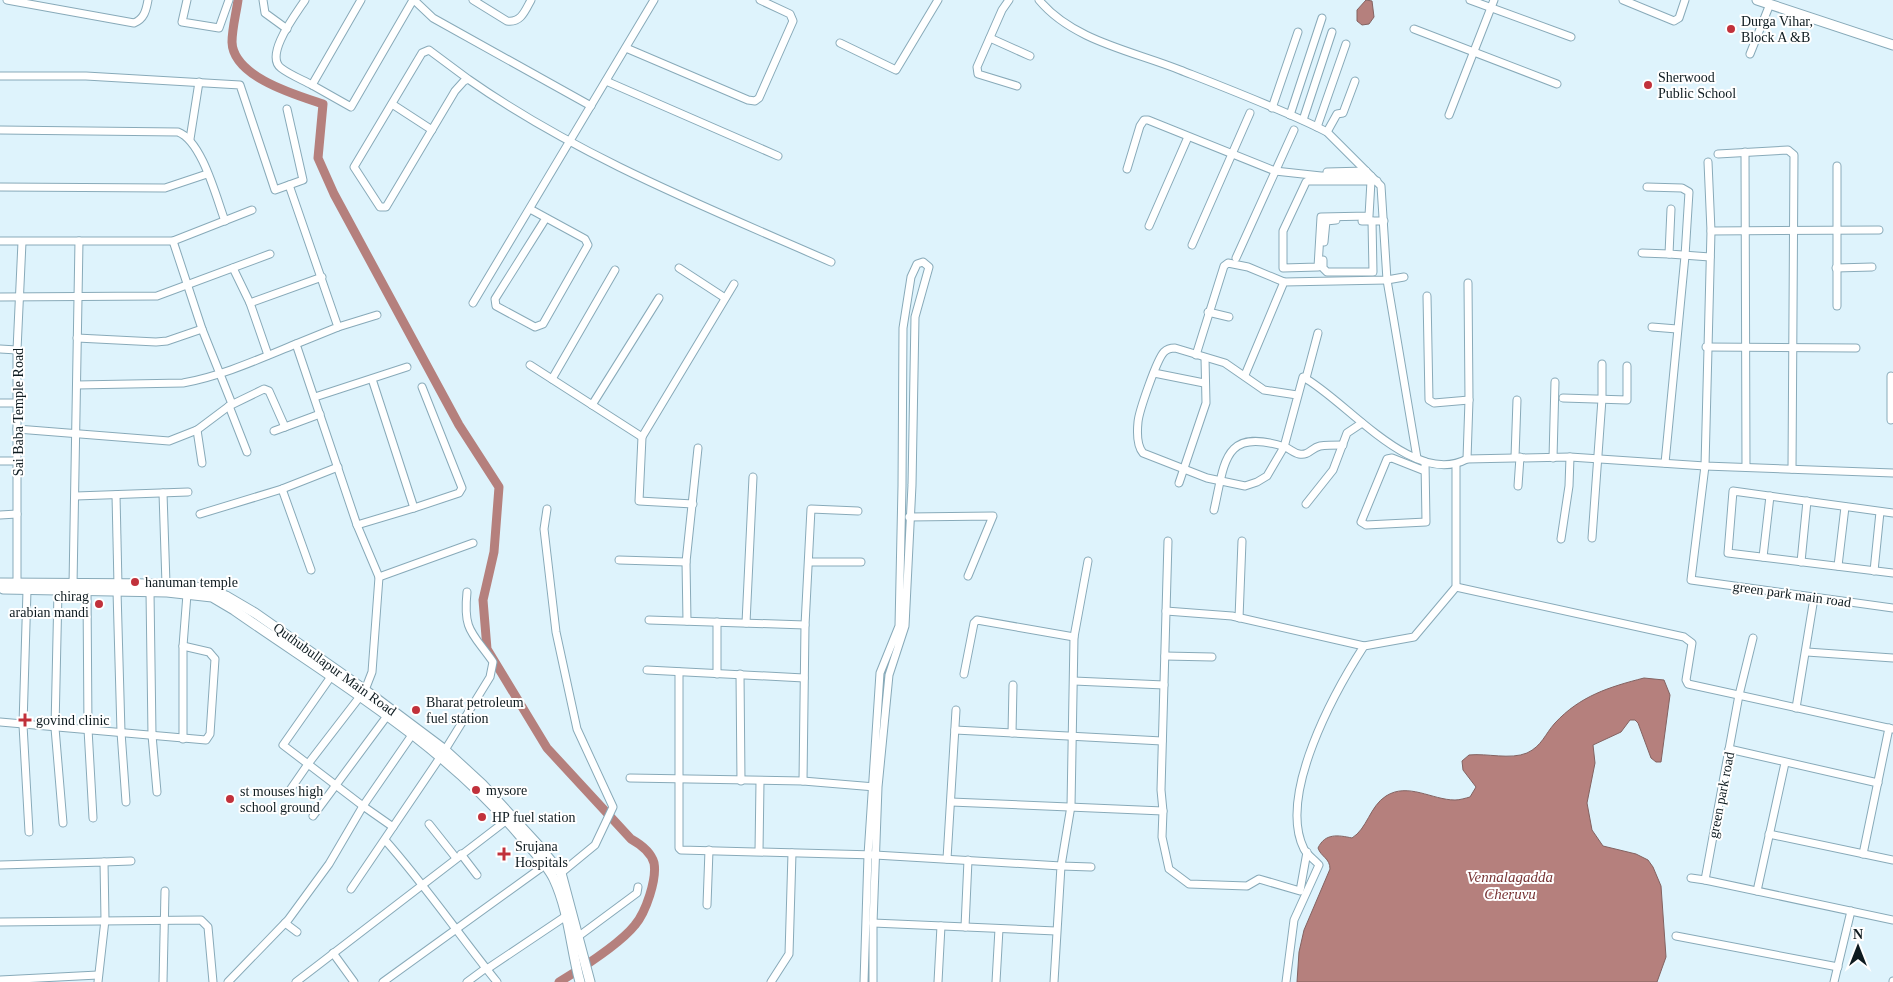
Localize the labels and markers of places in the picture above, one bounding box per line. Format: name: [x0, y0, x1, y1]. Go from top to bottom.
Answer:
place label: Durga Vihar, Block A &B: [1741, 14, 1813, 45]
marker: Durga Vihar, Block A &B: [1725, 23, 1737, 35]
place label: Sherwood Public School: [1658, 70, 1736, 101]
marker: Sherwood Public School: [1642, 79, 1654, 91]
place label: hanuman temple: [145, 575, 238, 590]
marker: hanuman temple: [129, 576, 141, 588]
place label: chirag arabian mandi: [9, 589, 89, 620]
marker: chirag arabian mandi: [93, 598, 105, 610]
place label: Bharat petroleum fuel station: [426, 695, 524, 726]
marker: Bharat petroleum fuel station: [410, 704, 422, 716]
marker: govind clinic: [18, 713, 32, 727]
place label: govind clinic: [36, 713, 110, 728]
place label: mysore: [486, 783, 527, 798]
place label: st mouses high school ground: [240, 784, 323, 815]
marker: mysore: [470, 784, 482, 796]
marker: st mouses high school ground: [224, 793, 236, 805]
place label: HP fuel station: [492, 810, 575, 825]
marker: HP fuel station: [476, 811, 488, 823]
place label: Srujana Hospitals: [515, 839, 568, 870]
marker: Srujana Hospitals: [497, 847, 511, 861]

